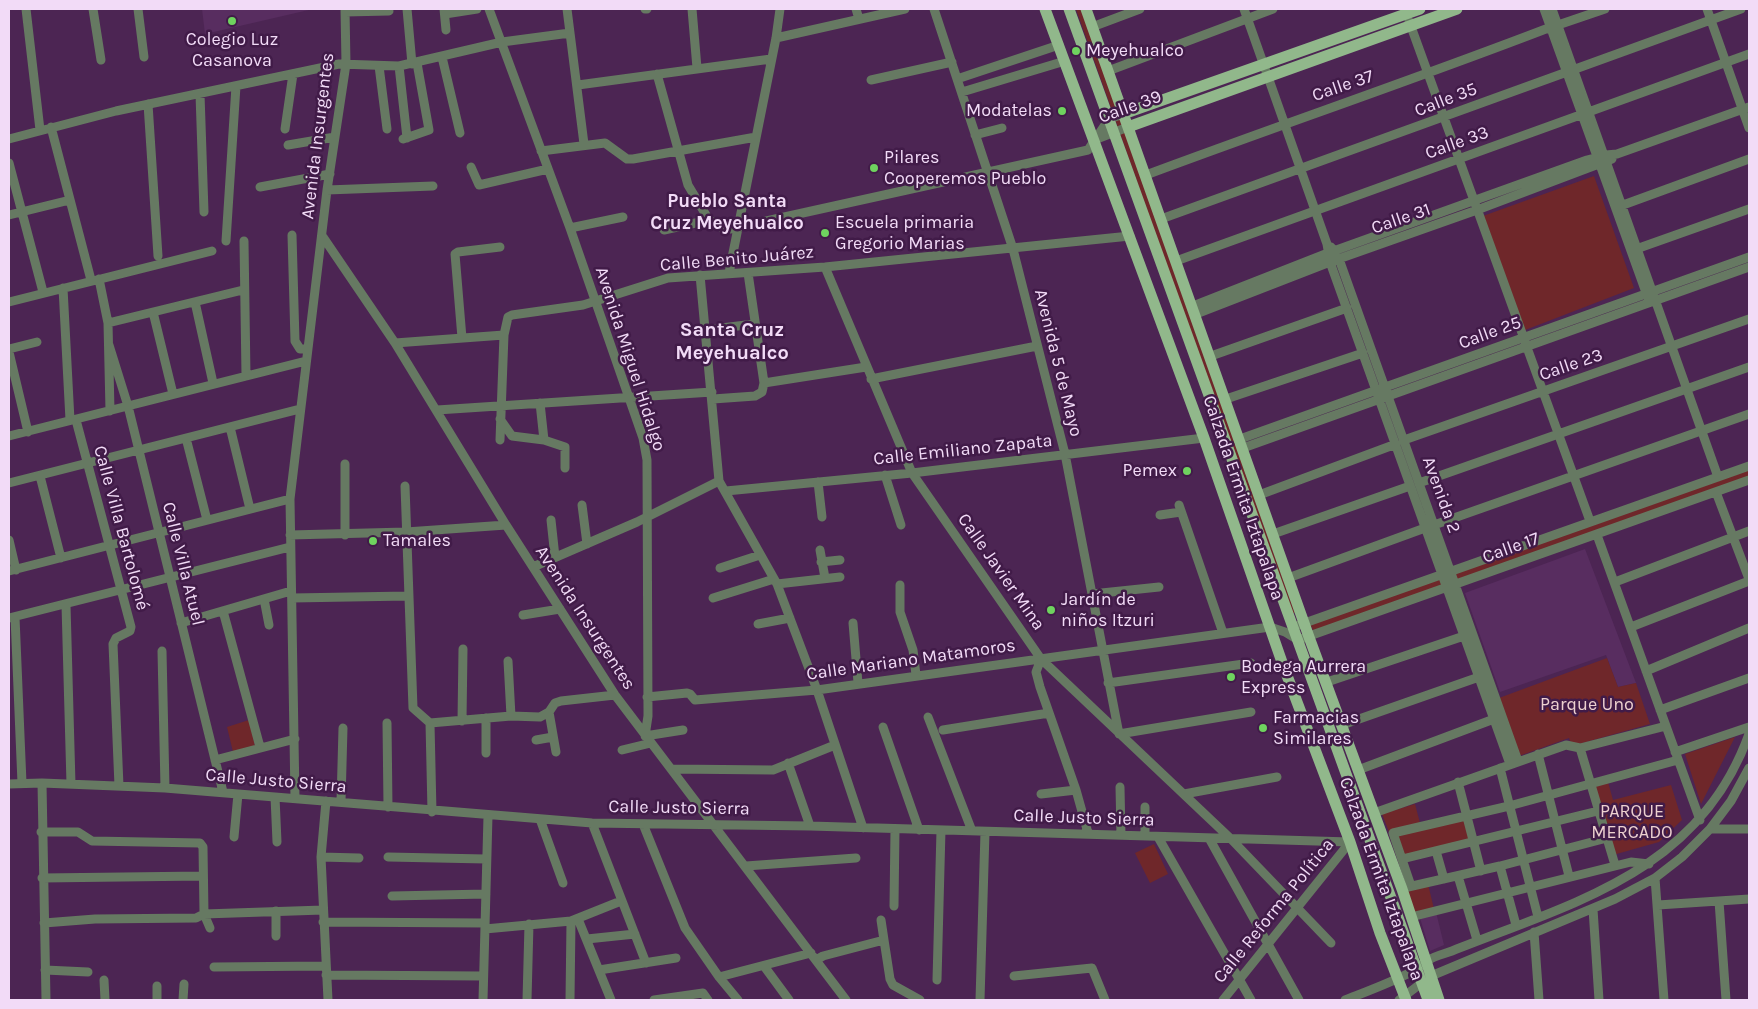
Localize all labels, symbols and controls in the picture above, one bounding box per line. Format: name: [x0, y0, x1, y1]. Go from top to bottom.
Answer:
marker: Colegio Luz Casanova: [226, 15, 238, 27]
place label: Colegio Luz Casanova: [186, 29, 278, 72]
place label: Meyehualco: [1086, 40, 1184, 62]
marker: Meyehualco: [1070, 45, 1082, 57]
street label: Avenida Insurgentes: [297, 52, 339, 220]
street label: Calle 37: [1309, 65, 1377, 107]
street label: Calle 35: [1412, 78, 1480, 122]
street label: Calle 39: [1095, 86, 1165, 128]
place label: Modatelas: [966, 100, 1052, 122]
marker: Modatelas: [1056, 105, 1068, 117]
street label: Calle 33: [1422, 122, 1492, 164]
place label: Pilares Cooperemos Pueblo: [884, 147, 1046, 190]
marker: Pilares Cooperemos Pueblo: [868, 162, 880, 174]
district label: Pueblo Santa Cruz Meyehualco: [650, 191, 804, 235]
street label: Calle 31: [1369, 199, 1433, 239]
place label: Escuela primaria Gregorio Marias: [835, 212, 974, 254]
marker: Escuela primaria Gregorio Marias: [819, 227, 831, 239]
street label: Calle Benito Juárez: [659, 242, 815, 276]
street label: Avenida Miguel Hidalgo: [590, 264, 670, 454]
street label: Avenida 5 de Mayo: [1029, 287, 1087, 439]
street label: Calle 25: [1456, 312, 1524, 354]
district label: Santa Cruz Meyehualco: [675, 318, 789, 365]
street label: Calle 23: [1536, 344, 1606, 386]
street label: Calzada Ermita Iztapalapa: [1198, 393, 1288, 603]
street label: Calle Emiliano Zapata: [872, 430, 1054, 470]
street label: Calle Villa Bartolomé: [89, 443, 153, 613]
street label: Avenida 2: [1417, 454, 1465, 536]
place label: Pemex: [1123, 460, 1177, 482]
marker: Pemex: [1181, 465, 1193, 477]
street label: Calle Villa Atuel: [157, 500, 209, 628]
street label: Calle Javier Mina: [953, 509, 1049, 635]
street label: Calle 17: [1480, 528, 1542, 568]
place label: Tamales: [383, 530, 451, 552]
marker: Tamales: [367, 535, 379, 547]
street label: Avenida Insurgentes: [530, 542, 640, 694]
place label: Jardín de niños Itzuri: [1061, 589, 1155, 632]
marker: Jardín de niños Itzuri: [1045, 604, 1057, 616]
street label: Calle Mariano Matamoros: [805, 635, 1017, 685]
place label: Bodega Aurrera Express: [1241, 656, 1366, 699]
marker: Bodega Aurrera Express: [1225, 671, 1237, 683]
park label: Parque Uno: [1540, 694, 1634, 716]
place label: Farmacias Similares: [1273, 707, 1359, 750]
marker: Farmacias Similares: [1257, 722, 1269, 734]
street label: Calle Justo Sierra: [205, 764, 347, 798]
street label: Calzada Ermita Iztapalapa: [1334, 774, 1428, 984]
street label: Calle Justo Sierra: [608, 796, 750, 820]
park label: PARQUE MERCADO: [1591, 801, 1673, 844]
street label: Calle Justo Sierra: [1013, 805, 1155, 831]
street label: Calle Reforma Política: [1209, 834, 1339, 988]

